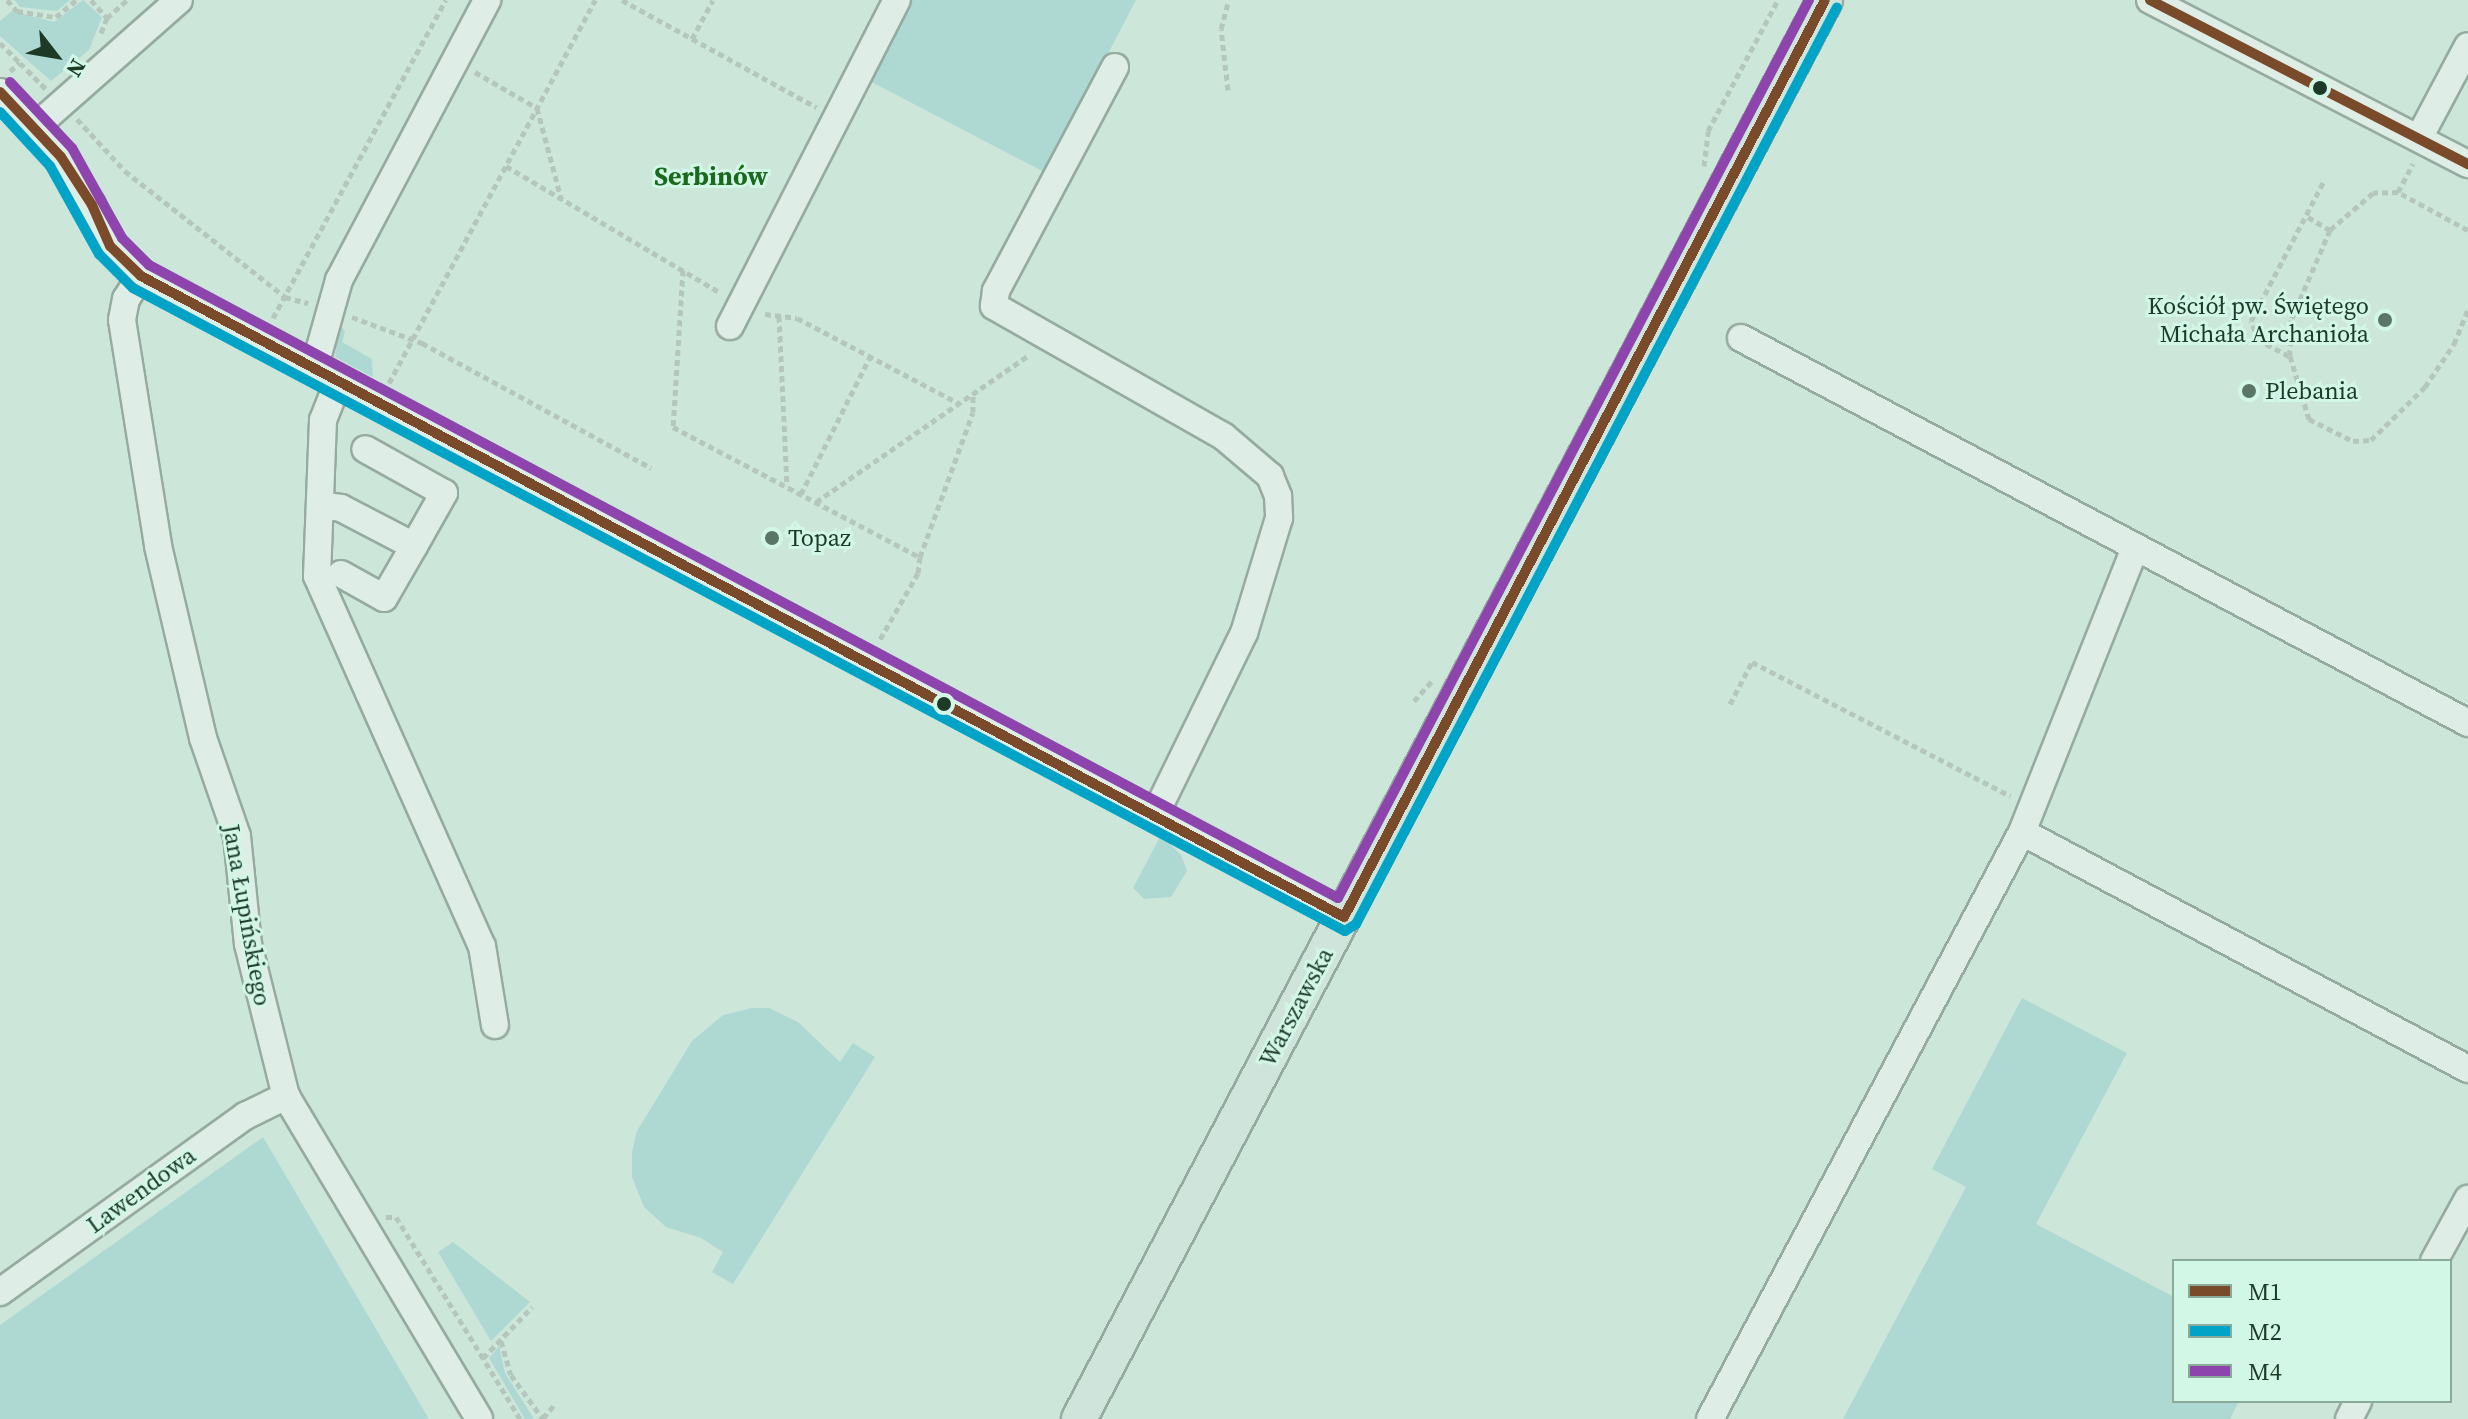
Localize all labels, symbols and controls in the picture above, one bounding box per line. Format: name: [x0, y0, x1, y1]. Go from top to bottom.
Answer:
north arrow: [16, 16, 96, 96]
text: N: [60, 54, 94, 83]
unlabelled marker: [2312, 80, 2328, 96]
district label: Serbinów: [654, 161, 768, 193]
place label: Kościół pw. Świętego Michała Archanioła: [2147, 292, 2369, 348]
marker: Kościół pw. Świętego Michała Archanioła: [2376, 311, 2394, 329]
place label: Plebania: [2265, 377, 2358, 405]
marker: Plebania: [2240, 382, 2258, 400]
place label: Topaz: [788, 524, 851, 552]
marker: Topaz: [763, 529, 781, 547]
unlabelled marker: [936, 696, 952, 712]
street label: Jana Łupińskiego: [217, 822, 277, 1008]
street label: Warszawska: [1253, 943, 1339, 1071]
street label: Lawendowa: [81, 1141, 201, 1239]
legend: [2172, 1259, 2452, 1403]
text: M1: [2248, 1275, 2282, 1308]
text: M2: [2248, 1315, 2282, 1348]
text: M4: [2248, 1355, 2282, 1388]

